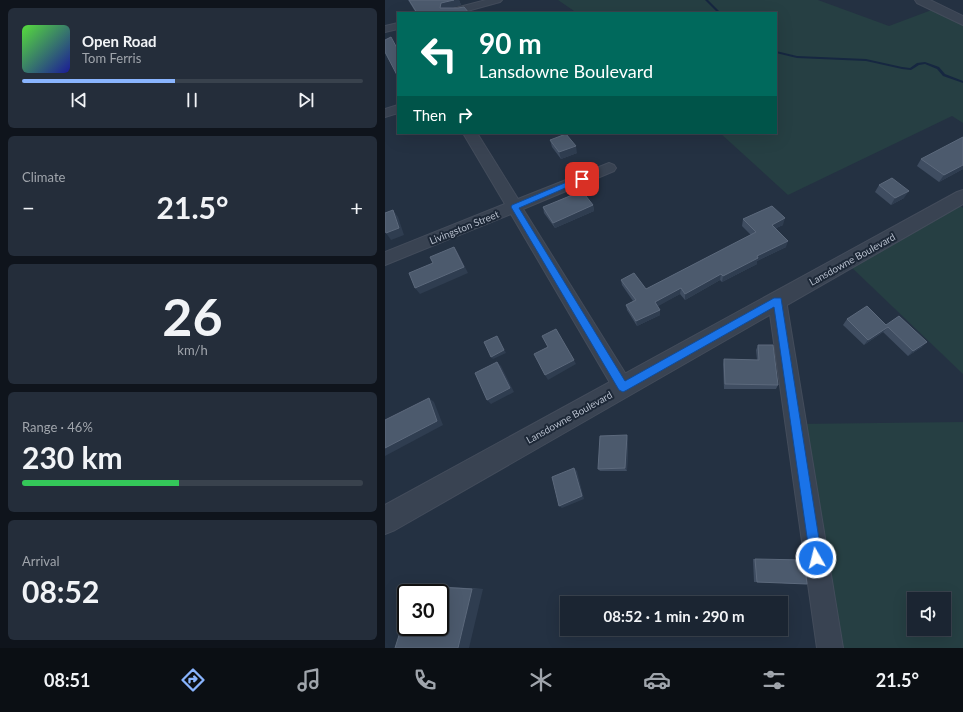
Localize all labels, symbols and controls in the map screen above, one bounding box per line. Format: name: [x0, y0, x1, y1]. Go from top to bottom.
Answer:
text: 90 m: [479, 26, 542, 60]
icon: left: [413, 28, 465, 80]
text: Open Road: [82, 32, 157, 50]
text: Tom Ferris: [82, 50, 141, 66]
text: Lansdowne Boulevard: [479, 60, 653, 82]
icon: previous: [68, 89, 90, 111]
icon: pause: [181, 89, 203, 111]
icon: next: [295, 89, 317, 111]
icon: right: [454, 104, 476, 126]
text: Then: [413, 106, 446, 124]
pin: [565, 162, 599, 196]
icon: arrive: [571, 168, 593, 190]
text: Climate: [22, 169, 65, 185]
text: 21.5°: [157, 189, 228, 225]
text: −: [22, 194, 35, 221]
text: +: [350, 194, 363, 221]
street label: Livingston Street: [427, 207, 501, 246]
street label: Lansdowne Boulevard: [807, 230, 897, 288]
text: 26: [162, 285, 223, 347]
text: km/h: [177, 342, 208, 358]
street label: Lansdowne Boulevard: [524, 388, 614, 446]
text: Range · 46%: [22, 419, 93, 435]
text: 230 km: [22, 439, 123, 475]
position arrow: [795, 537, 837, 579]
text: Arrival: [22, 553, 59, 569]
text: 08:52: [22, 573, 99, 609]
speed limit sign: 30: [397, 584, 449, 636]
map controls: [907, 592, 951, 636]
button: sound: [907, 592, 951, 636]
text: 08:52 · 1 min · 290 m: [604, 607, 744, 625]
icon: directions: [179, 666, 207, 694]
icon: music: [295, 666, 323, 694]
icon: phone: [411, 666, 439, 694]
icon: climate: [527, 666, 555, 694]
icon: car: [643, 666, 671, 694]
icon: filters: [760, 666, 788, 694]
text: 08:51: [44, 669, 91, 691]
text: 21.5°: [876, 669, 919, 691]

